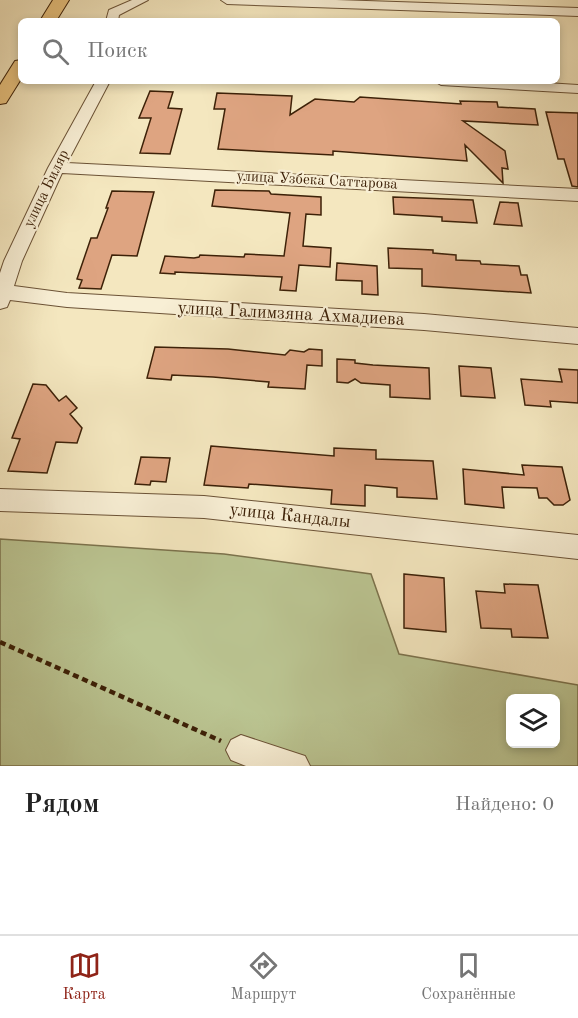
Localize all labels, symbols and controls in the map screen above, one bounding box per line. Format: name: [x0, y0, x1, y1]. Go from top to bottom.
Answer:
search box: [18, 18, 560, 84]
icon: search: [39, 35, 72, 68]
text: Поиск: [87, 40, 148, 62]
street label: улица Биляр: [22, 148, 72, 230]
street label: улица Узбека Саттарова: [236, 169, 399, 193]
street label: улица Галимзяна Ахмадиева: [177, 299, 405, 329]
street label: улица Кандалы: [229, 501, 352, 531]
map controls: [506, 694, 560, 748]
button: layers: [506, 694, 560, 748]
text: Рядом: [24, 792, 99, 818]
text: Найдено: 0: [455, 795, 554, 815]
tab: Карта: [62, 949, 106, 1005]
tab: Маршрут: [231, 949, 296, 1005]
tab: Сохранённые: [421, 949, 516, 1005]

